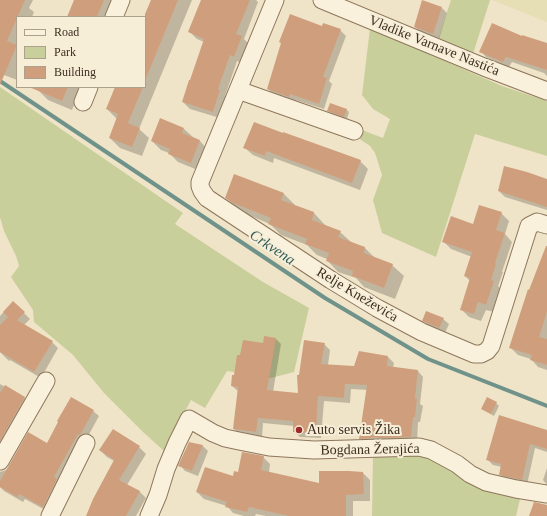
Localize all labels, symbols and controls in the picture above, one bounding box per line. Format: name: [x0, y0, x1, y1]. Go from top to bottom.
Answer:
street label: Vladike Varnave Nastića: [366, 12, 502, 80]
legend: [16, 16, 146, 88]
text: Road: [54, 25, 79, 39]
text: Park: [54, 45, 76, 59]
text: Building: [54, 65, 96, 79]
water label: Crkvena: [246, 226, 298, 270]
street label: Relje Kneževića: [313, 264, 401, 326]
place label: Auto servis Žika: [307, 422, 400, 438]
marker: Auto servis Žika: [294, 425, 304, 435]
street label: Bogdana Žerajića: [320, 441, 420, 459]

